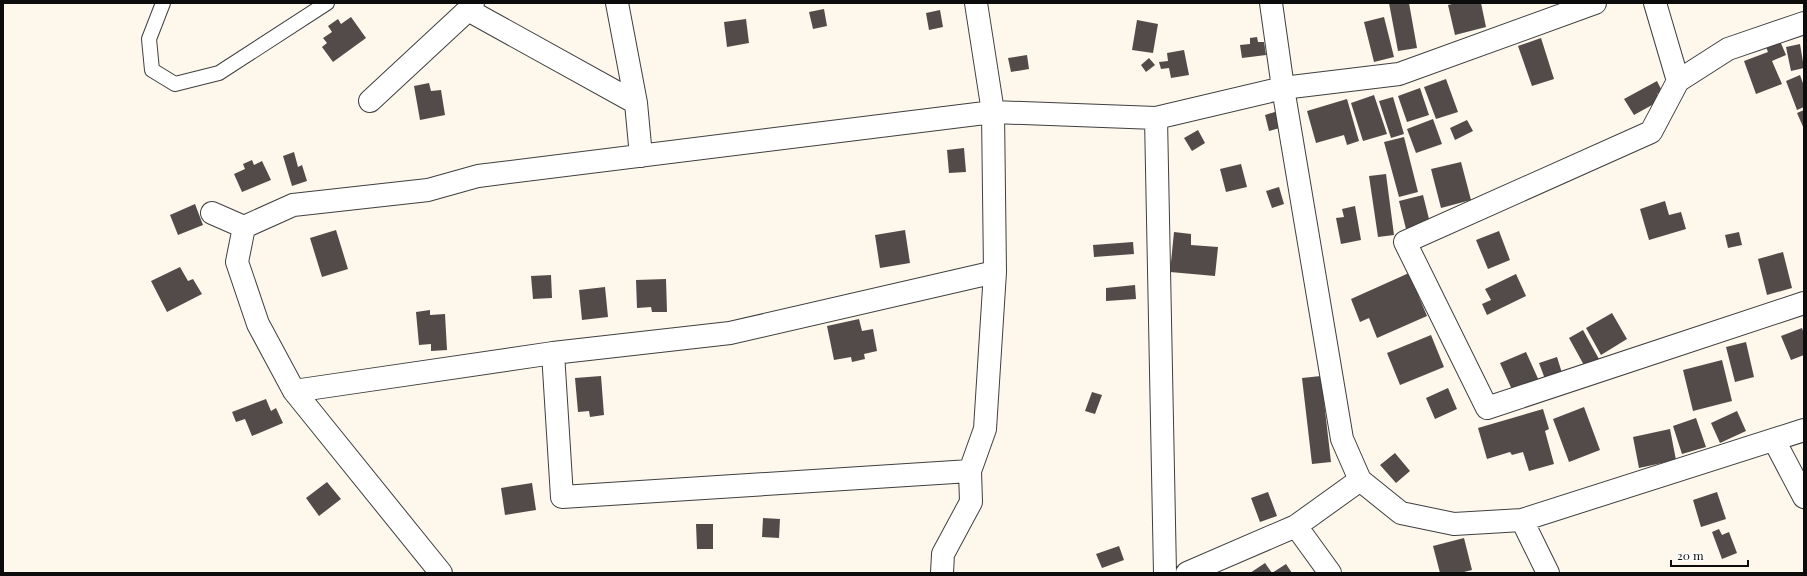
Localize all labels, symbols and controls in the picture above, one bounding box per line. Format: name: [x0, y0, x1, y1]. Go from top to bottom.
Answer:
scale bar: [1671, 542, 1748, 568]
text: 20 m: [1677, 547, 1704, 563]

